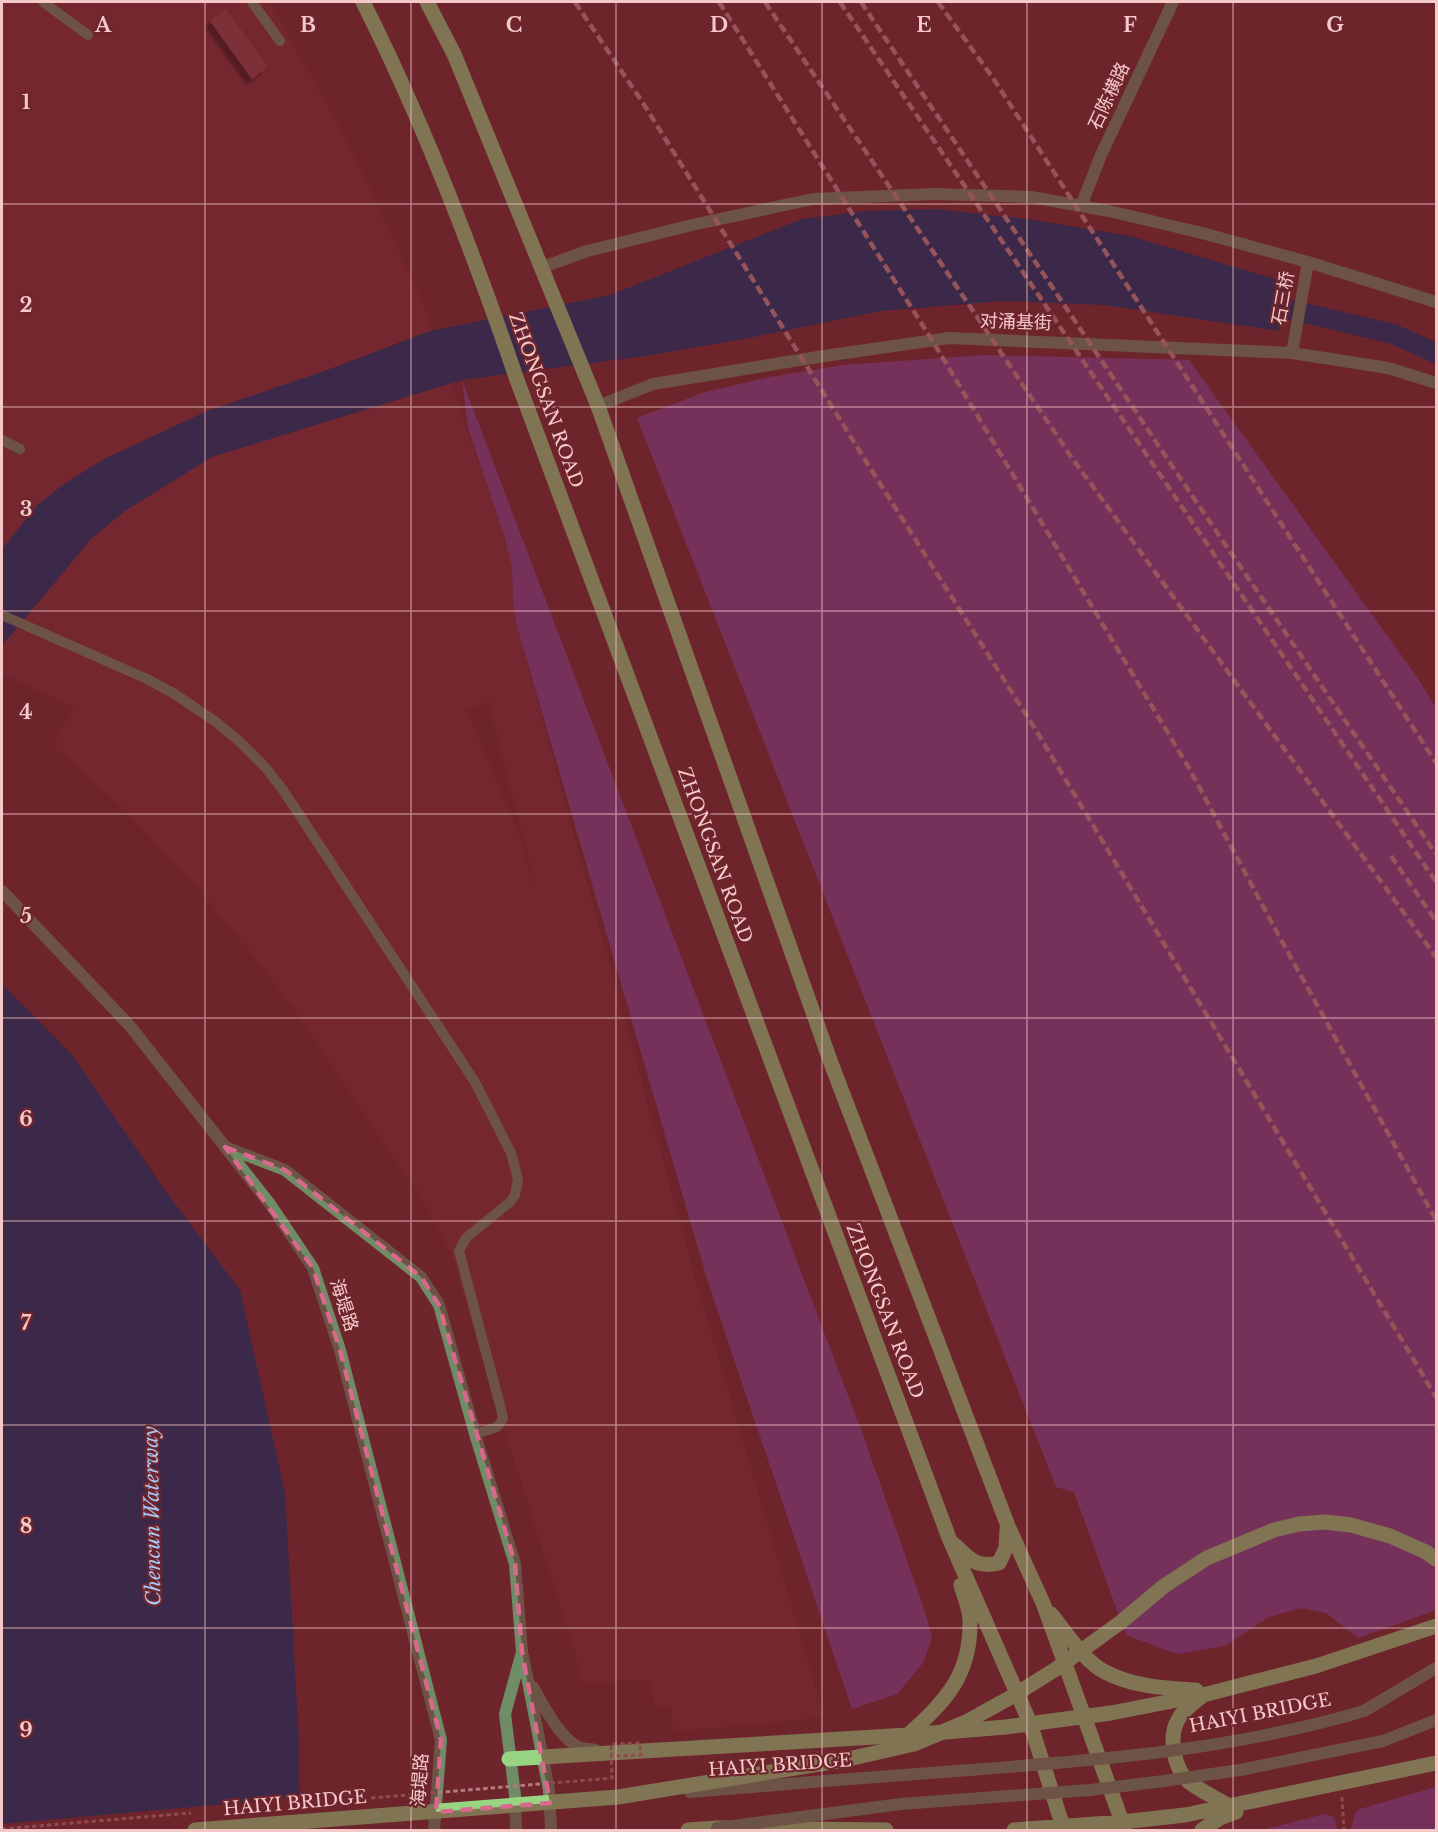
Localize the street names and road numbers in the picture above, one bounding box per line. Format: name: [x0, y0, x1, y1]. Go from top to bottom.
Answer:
street label: 石陈横路: [1084, 59, 1134, 133]
street label: 石三桥: [1267, 270, 1299, 326]
street label: ZHONGSAN ROAD: [504, 309, 588, 491]
street label: 对涌基街: [980, 310, 1052, 334]
street label: ZHONGSAN ROAD: [673, 764, 757, 946]
street label: ZHONGSAN ROAD: [841, 1220, 929, 1402]
street label: 海堤路: [325, 1276, 363, 1334]
street label: HAIYI BRIDGE: [1187, 1688, 1333, 1738]
street label: HAIYI BRIDGE: [707, 1749, 853, 1781]
street label: 海堤路: [407, 1752, 433, 1808]
street label: HAIYI BRIDGE: [222, 1786, 368, 1820]

